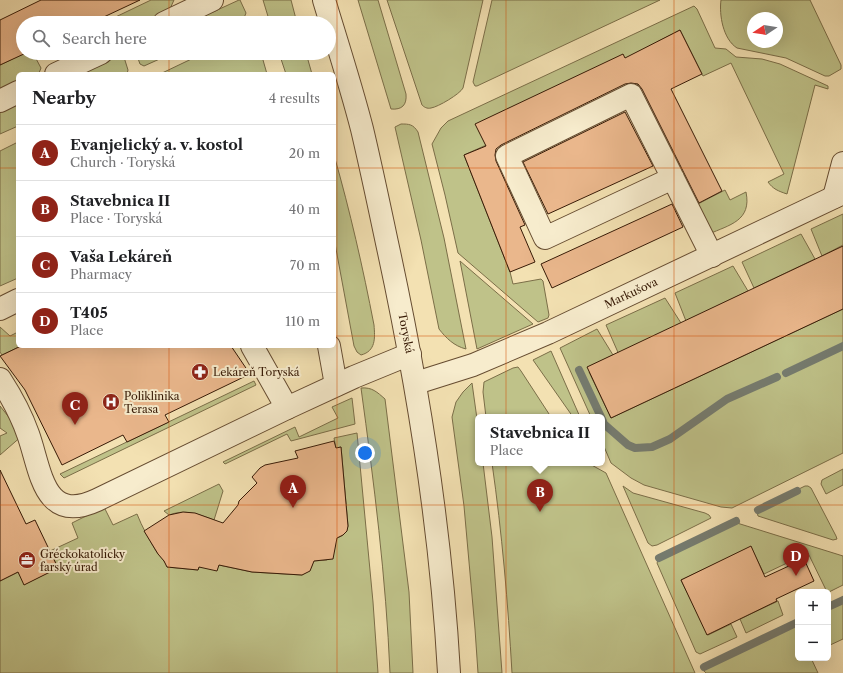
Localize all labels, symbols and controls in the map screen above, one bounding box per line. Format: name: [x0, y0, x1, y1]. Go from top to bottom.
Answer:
north arrow: [747, 12, 783, 48]
search box: [16, 16, 336, 60]
icon: search: [30, 27, 52, 49]
text: Search here: [62, 29, 147, 48]
text: Nearby: [32, 88, 96, 108]
text: 4 results: [269, 90, 320, 106]
text: Evanjelický a. v. kostol: [70, 135, 243, 154]
text: A: [40, 145, 50, 161]
text: 20 m: [289, 145, 320, 161]
text: Church · Toryská: [70, 154, 175, 170]
text: Stavebnica II: [70, 191, 170, 210]
text: B: [40, 201, 50, 217]
text: 40 m: [289, 201, 320, 217]
text: Place · Toryská: [70, 210, 162, 226]
text: Vaša Lekáreň: [70, 247, 172, 266]
text: C: [40, 257, 50, 273]
text: 70 m: [290, 257, 320, 273]
text: Pharmacy: [70, 266, 132, 282]
street label: Markušova: [602, 274, 660, 311]
text: T405: [70, 303, 108, 322]
street label: Toryská: [395, 311, 417, 355]
text: D: [39, 313, 51, 329]
text: 110 m: [285, 313, 320, 329]
text: Place: [70, 322, 103, 338]
pharmacy icon: Lekáreň Toryská: [190, 362, 210, 382]
place label: Lekáreň Toryská: [213, 365, 300, 379]
place label: Poliklinika Terasa: [124, 389, 180, 416]
pin: C: [62, 392, 88, 425]
hospital icon: Poliklinika Terasa: [101, 392, 121, 412]
popup: [475, 414, 605, 466]
text: Stavebnica II: [490, 423, 590, 442]
text: Place: [490, 442, 523, 458]
your location: [355, 443, 375, 463]
pin: A: [280, 475, 306, 508]
pin: B: [527, 479, 553, 512]
pin: D: [783, 543, 809, 576]
place label: Gréckokatolícky farský úrad: [40, 547, 126, 574]
office icon: Gréckokatolícky farský úrad: [17, 550, 37, 570]
map controls: [795, 589, 831, 661]
button: +: [795, 589, 831, 625]
button: −: [795, 625, 831, 661]

